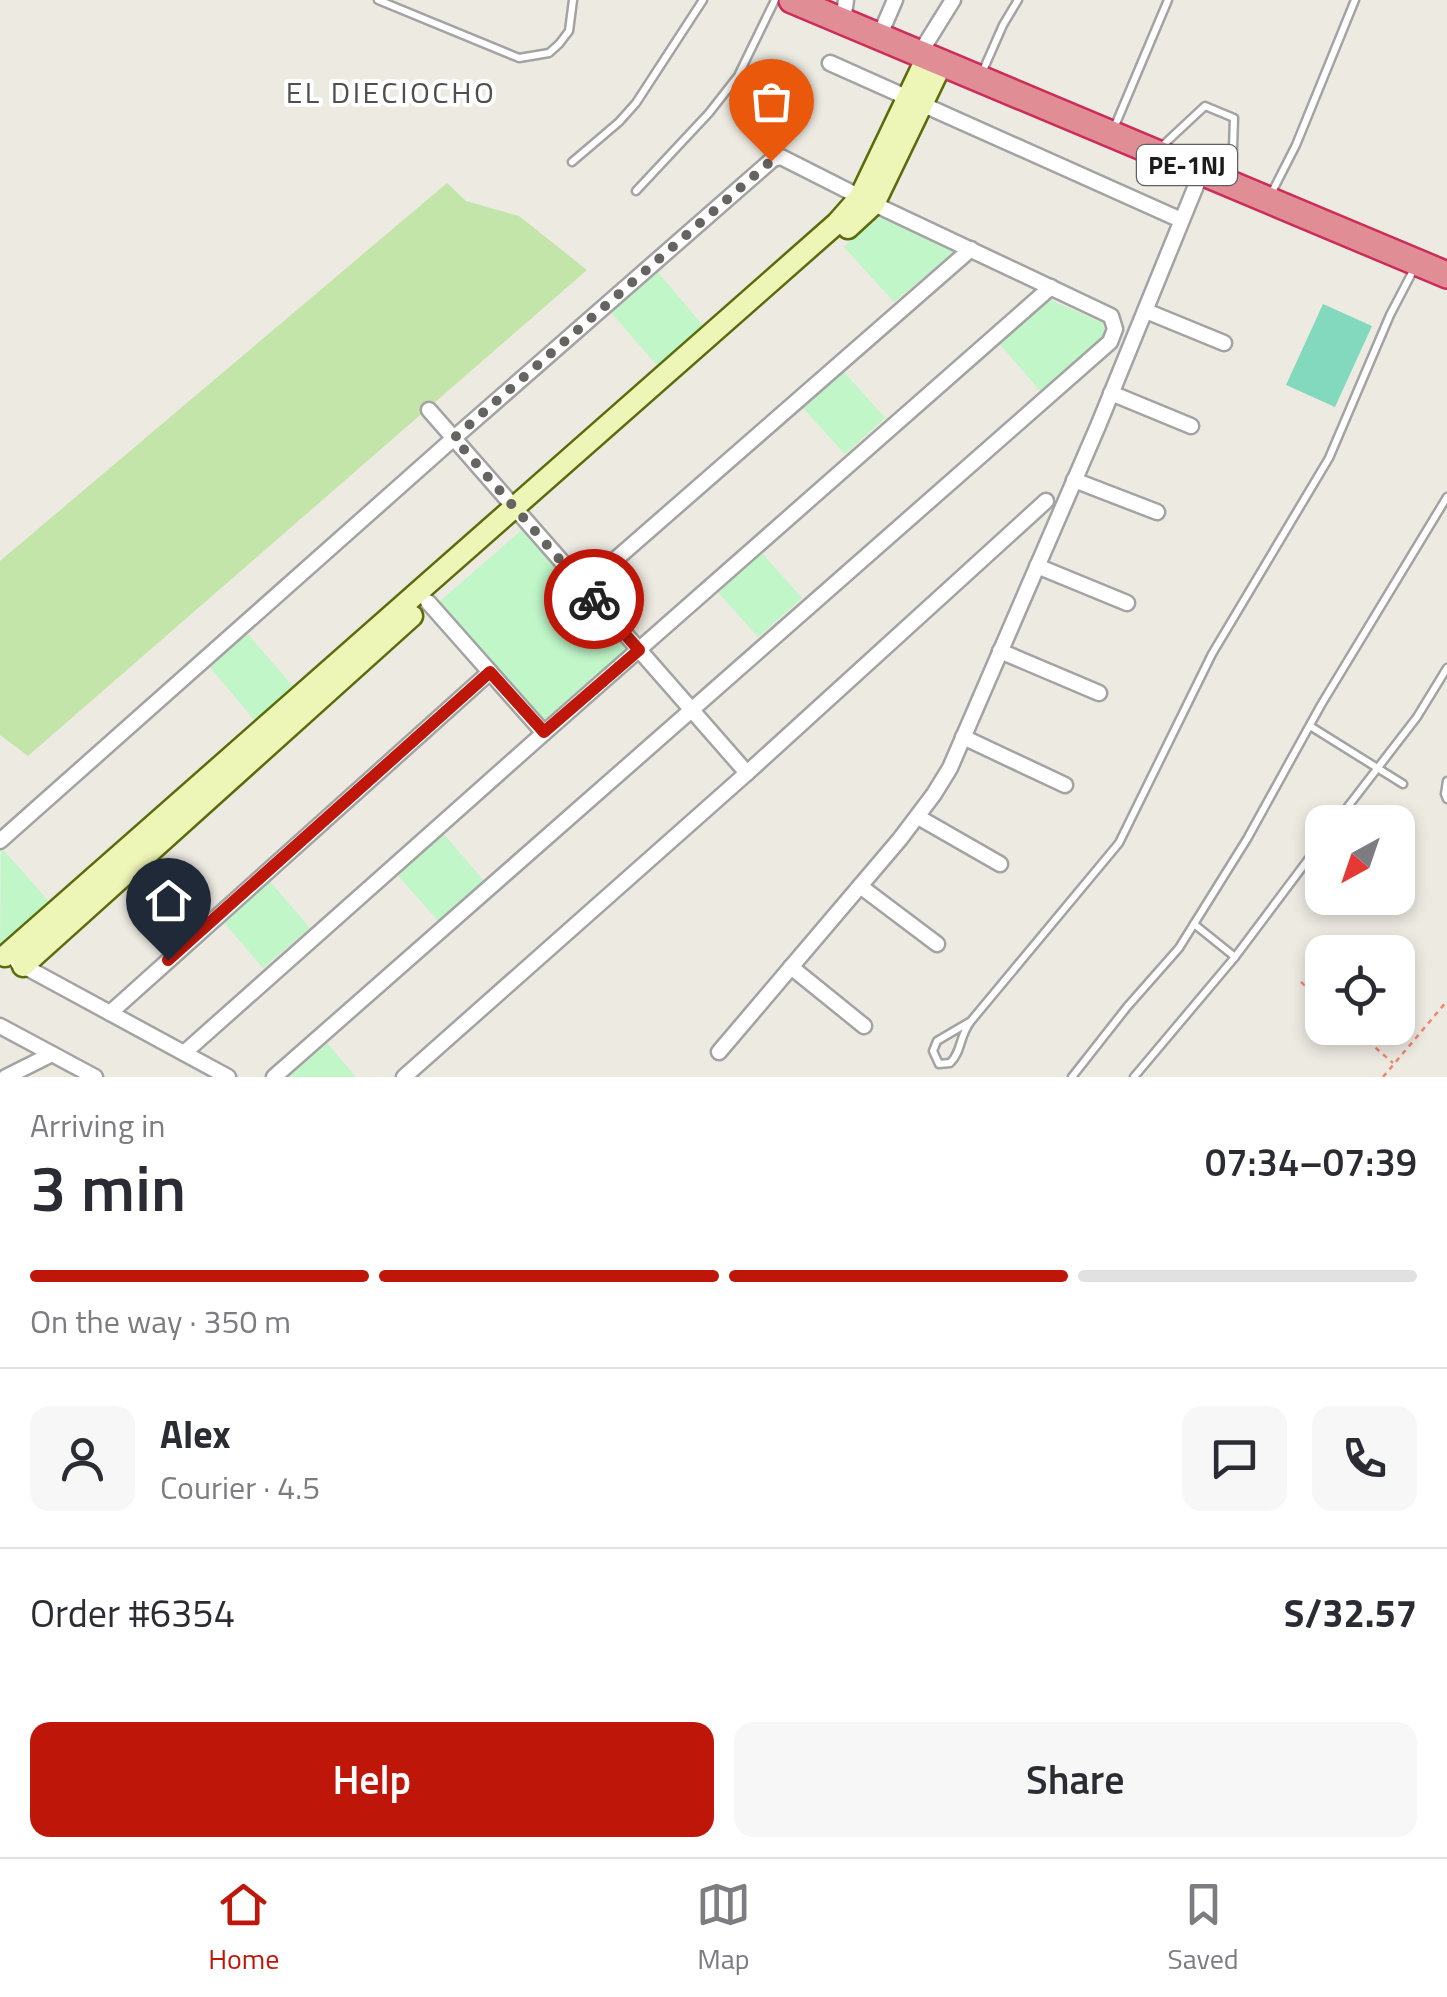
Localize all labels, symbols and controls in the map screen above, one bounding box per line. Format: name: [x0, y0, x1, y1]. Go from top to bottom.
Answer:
pin: [729, 59, 814, 162]
district label: EL DIECIOCHO: [286, 69, 496, 115]
icon: bag: [744, 74, 799, 129]
road number: PE-1NJ: [1137, 145, 1237, 185]
courier: [544, 549, 644, 649]
icon: bike: [567, 572, 622, 627]
north arrow: [1305, 805, 1415, 915]
map controls: [1305, 805, 1415, 1045]
pin: [126, 858, 211, 961]
icon: home: [141, 873, 196, 928]
button: locate: [1305, 935, 1415, 1045]
text: Arriving in: [30, 1101, 166, 1149]
text: 07:34–07:39: [1205, 1133, 1417, 1191]
text: 3 min: [30, 1137, 186, 1236]
text: On the way · 350 m: [30, 1297, 291, 1345]
text: Alex: [160, 1405, 231, 1463]
button: person: [30, 1406, 135, 1511]
button: chat: [1182, 1406, 1287, 1511]
button: phone: [1312, 1406, 1417, 1511]
text: Courier · 4.5: [160, 1463, 320, 1511]
text: Order #6354: [30, 1584, 235, 1642]
text: S/32.57: [1284, 1584, 1417, 1642]
button: Help: [30, 1722, 714, 1837]
button: Share: [734, 1722, 1417, 1837]
tab: Home: [208, 1877, 279, 1980]
tab: Map: [696, 1877, 751, 1980]
tab: Saved: [1167, 1877, 1239, 1980]

